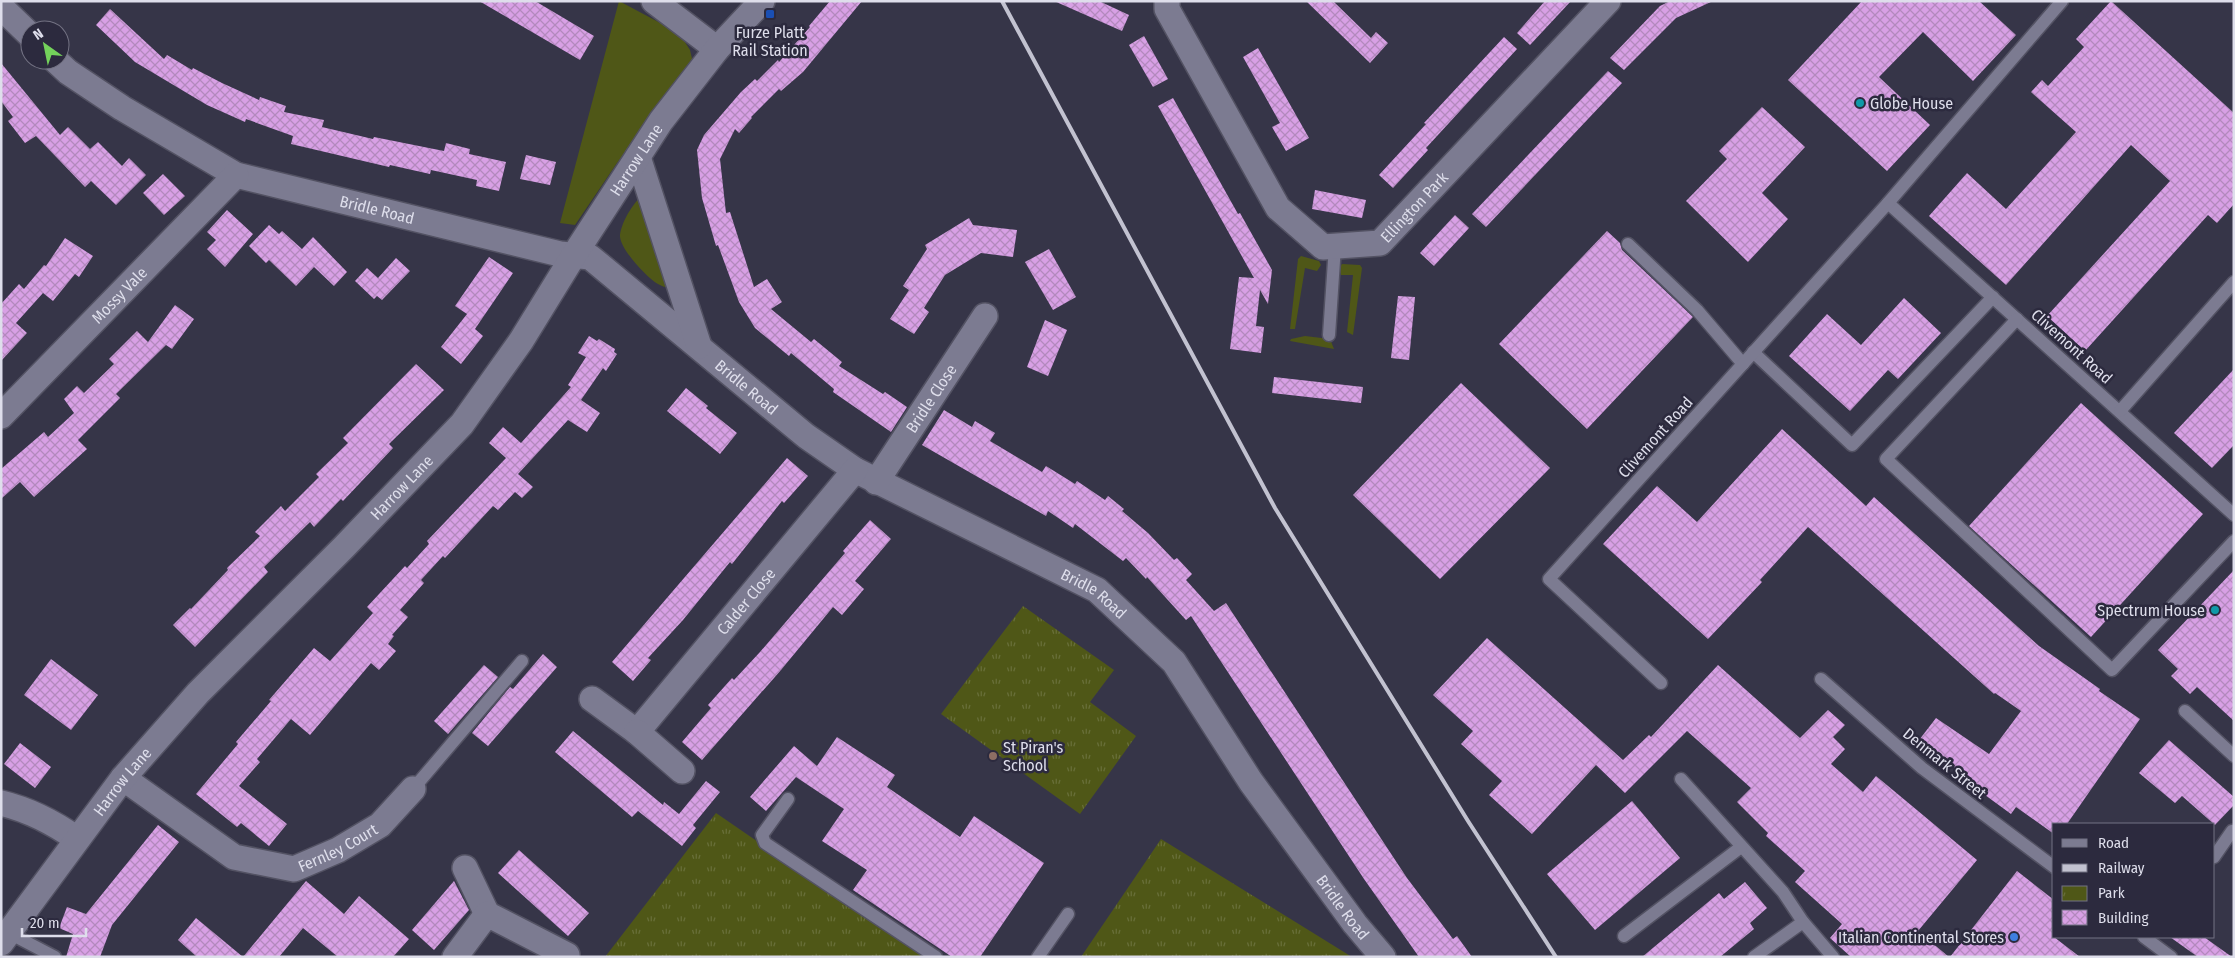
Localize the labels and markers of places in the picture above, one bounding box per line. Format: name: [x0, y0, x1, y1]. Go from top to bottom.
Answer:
marker: Furze Platt Rail Station: [764, 8, 776, 20]
place label: Furze Platt Rail Station: [732, 23, 808, 60]
place label: Globe House: [1870, 94, 1953, 113]
marker: Globe House: [1854, 97, 1866, 109]
place label: Spectrum House: [2097, 601, 2205, 620]
marker: Spectrum House: [2209, 604, 2221, 616]
place label: St Piran's School: [1003, 738, 1064, 775]
marker: St Piran's School: [987, 750, 999, 762]
place label: Italian Continental Stores: [1838, 928, 2004, 947]
marker: Italian Continental Stores: [2008, 931, 2020, 943]

